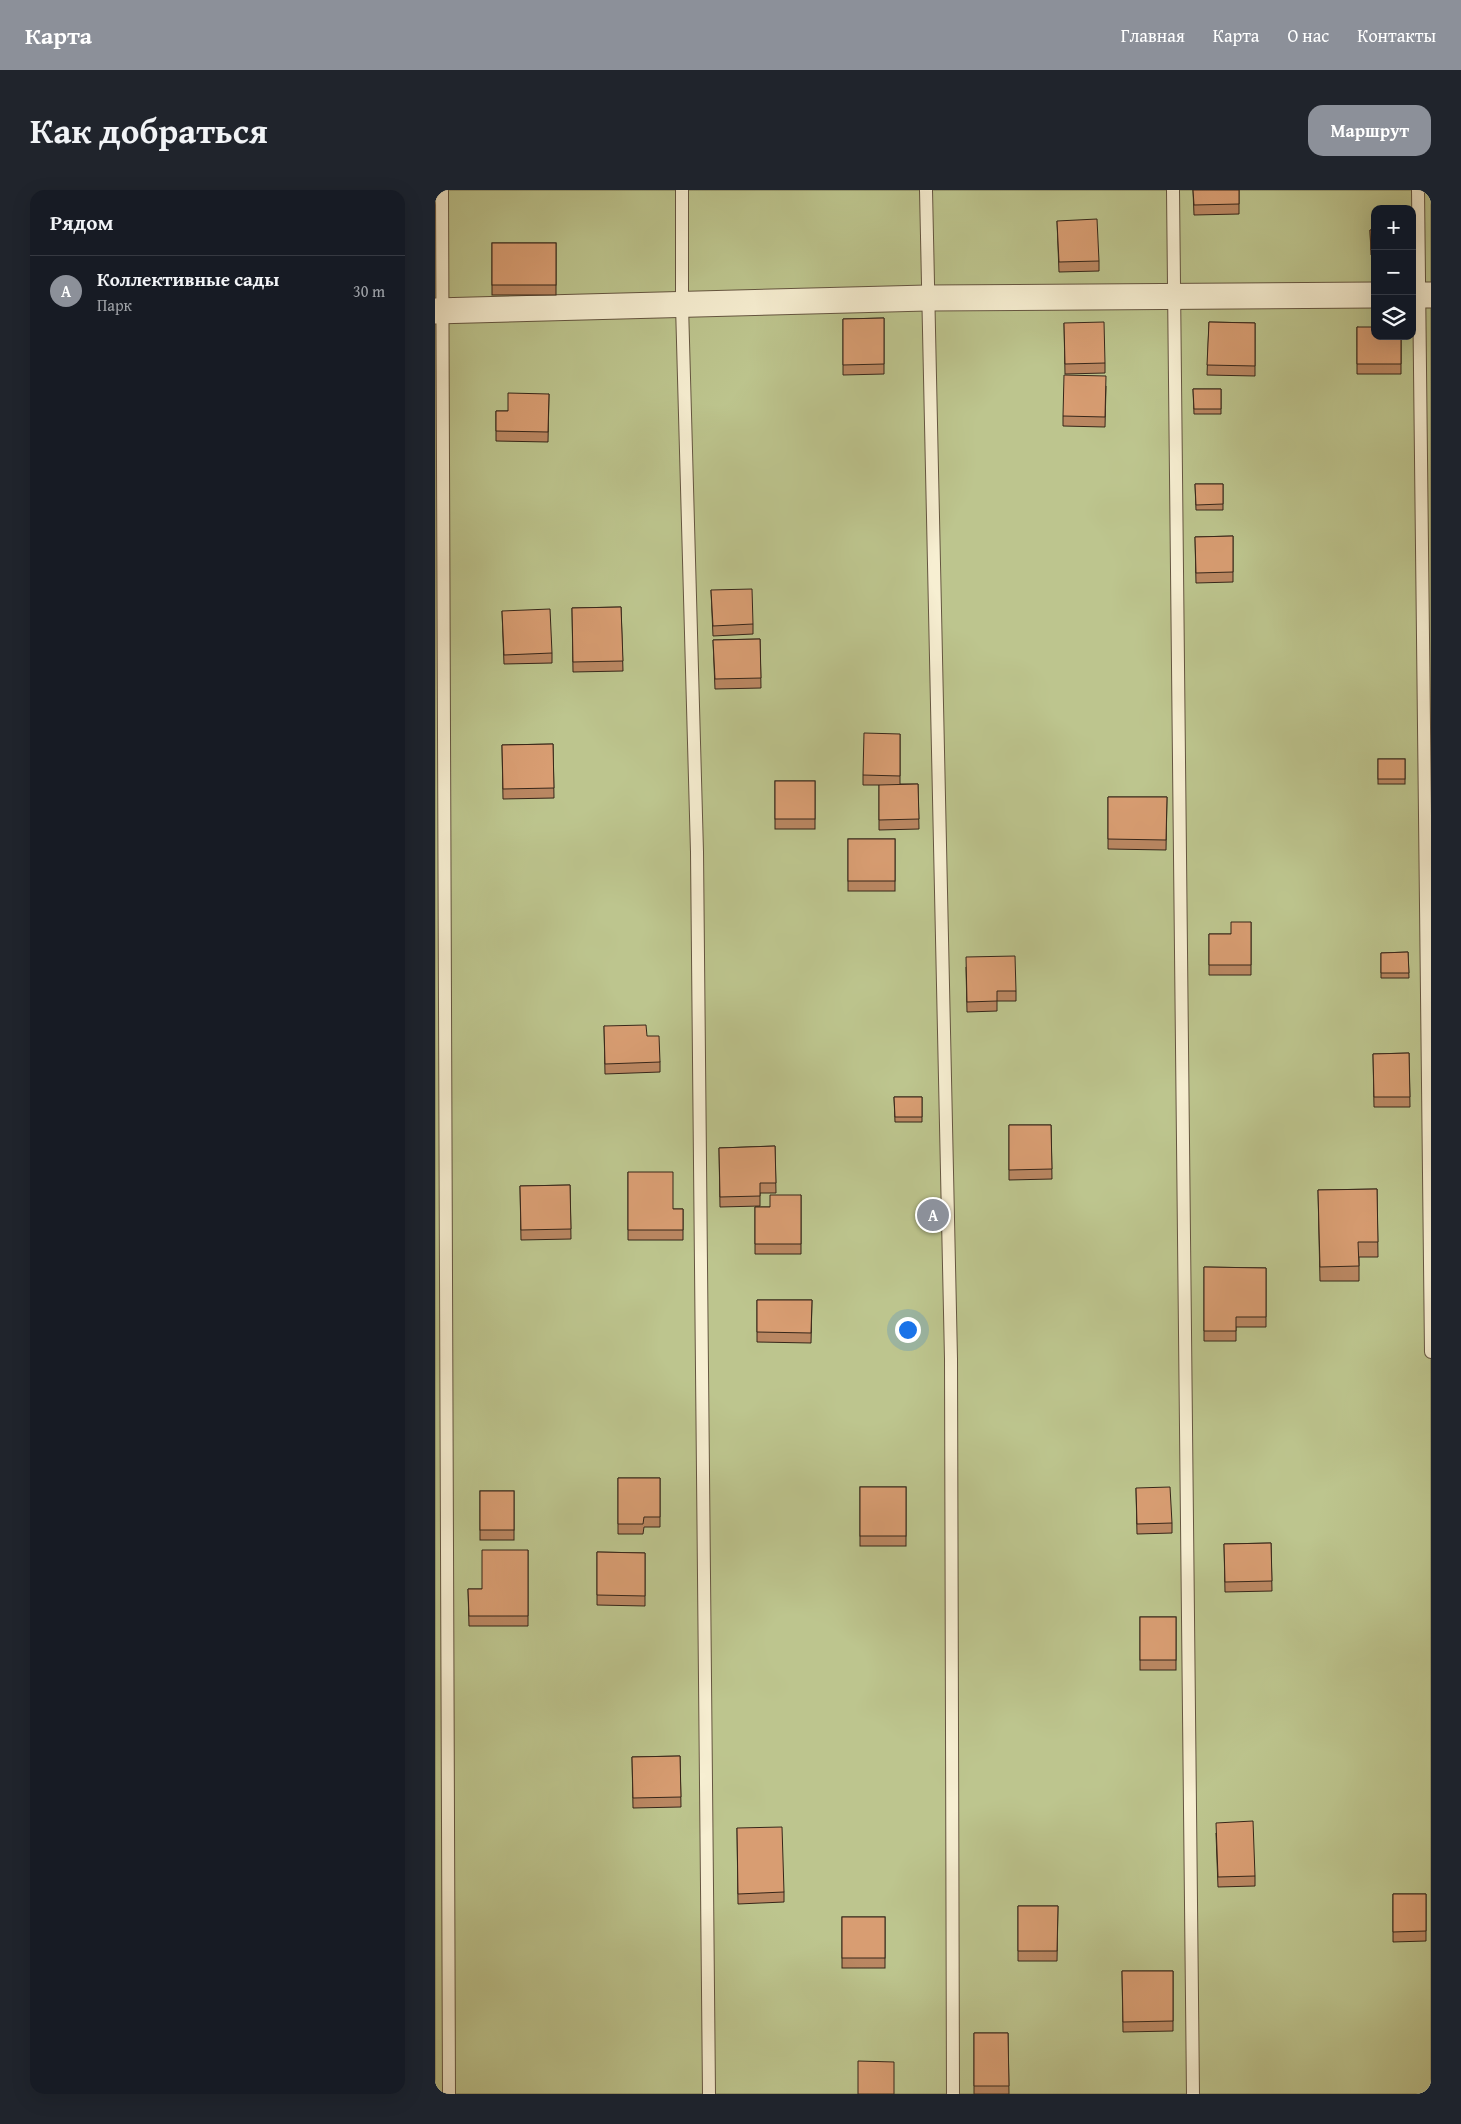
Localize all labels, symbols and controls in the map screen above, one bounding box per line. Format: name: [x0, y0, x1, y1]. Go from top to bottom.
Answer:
text: Карта: [25, 18, 92, 53]
text: Главная: [1121, 22, 1185, 49]
text: Карта: [1213, 22, 1259, 49]
text: О нас: [1287, 22, 1329, 49]
text: Контакты: [1357, 22, 1436, 49]
text: Как добраться: [30, 105, 268, 156]
button: Маршрут: [1308, 105, 1431, 156]
map controls: [1371, 205, 1416, 340]
button: +: [1371, 205, 1416, 250]
text: Рядом: [50, 207, 113, 238]
button: −: [1371, 250, 1416, 295]
text: Коллективные сады: [97, 265, 279, 293]
text: A: [61, 279, 71, 303]
text: 30 m: [353, 279, 385, 303]
text: Парк: [97, 293, 132, 317]
button: layers: [1371, 295, 1416, 340]
pin: A: [917, 1196, 949, 1234]
your location: [895, 1317, 921, 1343]

